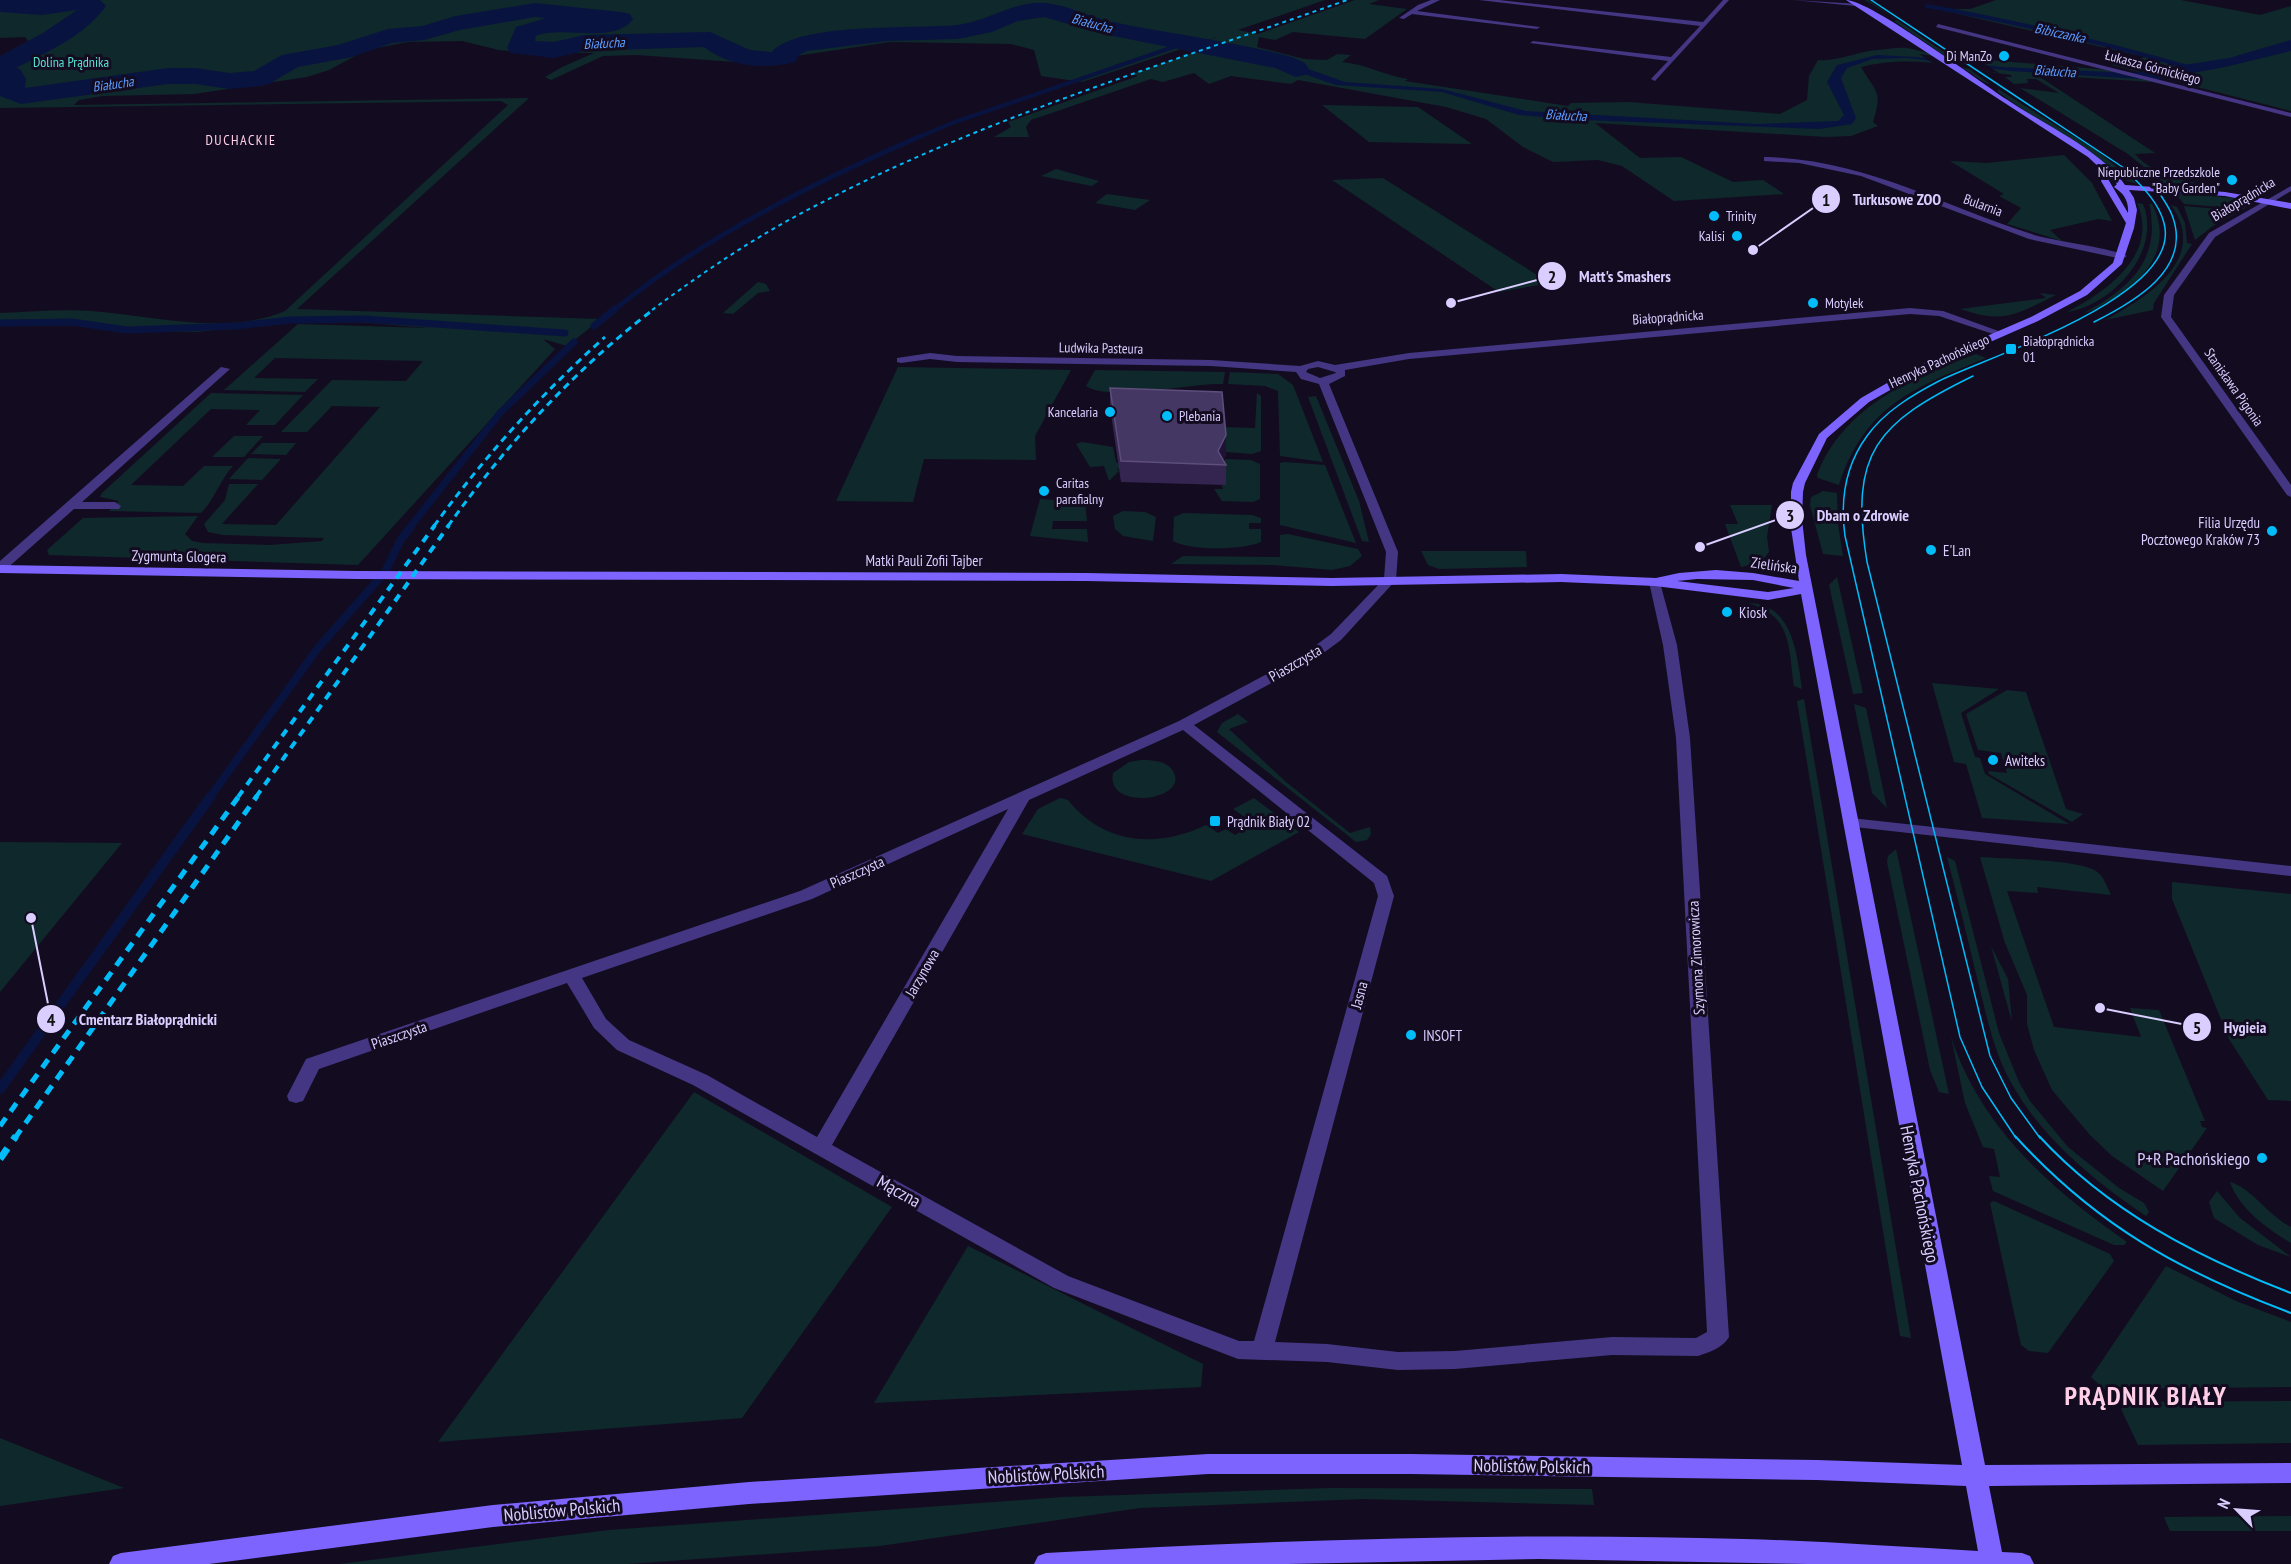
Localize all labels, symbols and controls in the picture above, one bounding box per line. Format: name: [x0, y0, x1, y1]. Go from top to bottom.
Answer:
water label: Białucha: [1070, 9, 1116, 37]
water label: Bibiczanka: [2033, 19, 2088, 47]
water label: Białucha: [583, 33, 627, 53]
street label: Łukasza Górnickiego: [2103, 46, 2203, 88]
place label: Di ManZo: [1946, 47, 1992, 65]
marker: Di ManZo: [1997, 49, 2011, 63]
park label: Dolina Prądnika: [33, 53, 109, 71]
water label: Białucha: [2034, 61, 2078, 82]
water label: Białucha: [91, 72, 136, 96]
water label: Białucha: [1545, 105, 1589, 125]
district label: DUCHACKIE: [206, 131, 276, 149]
place label: Niepubliczne Przedszkole "Baby Garden": [2098, 163, 2220, 197]
street label: Białoprądnicka: [2208, 173, 2278, 225]
marker: Niepubliczne Przedszkole "Baby Garden": [2225, 173, 2239, 187]
callout: Turkusowe ZOO: [1811, 182, 1953, 216]
text: 1: [1822, 188, 1830, 211]
text: Turkusowe ZOO: [1853, 189, 1941, 209]
street label: Bularnia: [1961, 190, 2005, 220]
place label: Trinity: [1726, 207, 1757, 225]
marker: Trinity: [1707, 209, 1721, 223]
place label: Kalisi: [1699, 227, 1725, 245]
marker: Kalisi: [1730, 229, 1744, 243]
callout: Matt's Smashers: [1537, 259, 1682, 293]
text: 2: [1548, 265, 1556, 288]
text: Matt's Smashers: [1579, 266, 1671, 286]
place label: Motylek: [1825, 294, 1864, 312]
marker: Motylek: [1806, 296, 1820, 310]
street label: Białoprądnicka: [1632, 306, 1704, 328]
street label: Henryka Pachońskiego: [1886, 330, 1992, 392]
place label: Białoprądnicka 01: [2023, 332, 2094, 366]
street label: Ludwika Pasteura: [1059, 338, 1143, 358]
marker: Białoprądnicka 01: [2004, 342, 2018, 356]
street label: Stanisława Pigonia: [2200, 344, 2268, 430]
place label: Kancelaria: [1048, 403, 1098, 421]
marker: Kancelaria: [1103, 405, 1117, 419]
place label: Plebania: [1179, 407, 1221, 425]
marker: Plebania: [1160, 409, 1174, 423]
place label: Caritas parafialny: [1056, 474, 1104, 508]
marker: Caritas parafialny: [1037, 484, 1051, 498]
callout: Dbam o Zdrowie: [1775, 498, 1921, 532]
text: 3: [1786, 504, 1794, 527]
text: Dbam o Zdrowie: [1817, 505, 1909, 525]
place label: Filia Urzędu Pocztowego Kraków 73: [2141, 513, 2260, 549]
marker: Filia Urzędu Pocztowego Kraków 73: [2265, 524, 2279, 538]
place label: E'Lan: [1943, 541, 1971, 560]
marker: E'Lan: [1924, 543, 1938, 557]
street label: Zygmunta Glogera: [131, 546, 227, 566]
street label: Matki Pauli Zofii Tajber: [865, 551, 983, 570]
street label: Zielińska: [1750, 552, 1798, 578]
place label: Kiosk: [1739, 603, 1767, 622]
marker: Kiosk: [1720, 605, 1734, 619]
street label: Piaszczysta: [1265, 640, 1325, 686]
place label: Awiteks: [2005, 751, 2045, 770]
marker: Awiteks: [1986, 753, 2000, 767]
place label: Prądnik Biały 02: [1227, 812, 1310, 831]
marker: Prądnik Biały 02: [1208, 814, 1222, 828]
street label: Piaszczysta: [827, 852, 887, 892]
street label: Szymona Zimorowicza: [1684, 900, 1708, 1016]
street label: Jarzynowa: [900, 946, 943, 1001]
street label: Jasna: [1346, 979, 1372, 1012]
callout: Cmentarz Białoprądnicki: [36, 1002, 229, 1036]
text: 4: [47, 1008, 56, 1031]
text: Cmentarz Białoprądnicki: [79, 1009, 218, 1029]
callout: Hygieia: [2182, 1010, 2278, 1044]
text: 5: [2193, 1016, 2201, 1039]
street label: Piaszczysta: [369, 1017, 429, 1053]
text: Hygieia: [2224, 1017, 2267, 1037]
place label: INSOFT: [1423, 1026, 1462, 1045]
marker: INSOFT: [1404, 1028, 1418, 1042]
street label: Henryka Pachońskiego: [1895, 1123, 1945, 1265]
place label: P+R Pachońskiego: [2137, 1147, 2250, 1170]
marker: P+R Pachońskiego: [2255, 1151, 2269, 1165]
street label: Mączna: [873, 1170, 925, 1212]
district label: PRĄDNIK BIAŁY: [2065, 1379, 2227, 1412]
street label: Noblistów Polskich: [1473, 1453, 1591, 1479]
street label: Noblistów Polskich: [987, 1459, 1105, 1489]
north arrow: [2207, 1480, 2267, 1540]
street label: Noblistów Polskich: [503, 1493, 621, 1527]
text: N: [2213, 1496, 2234, 1512]

